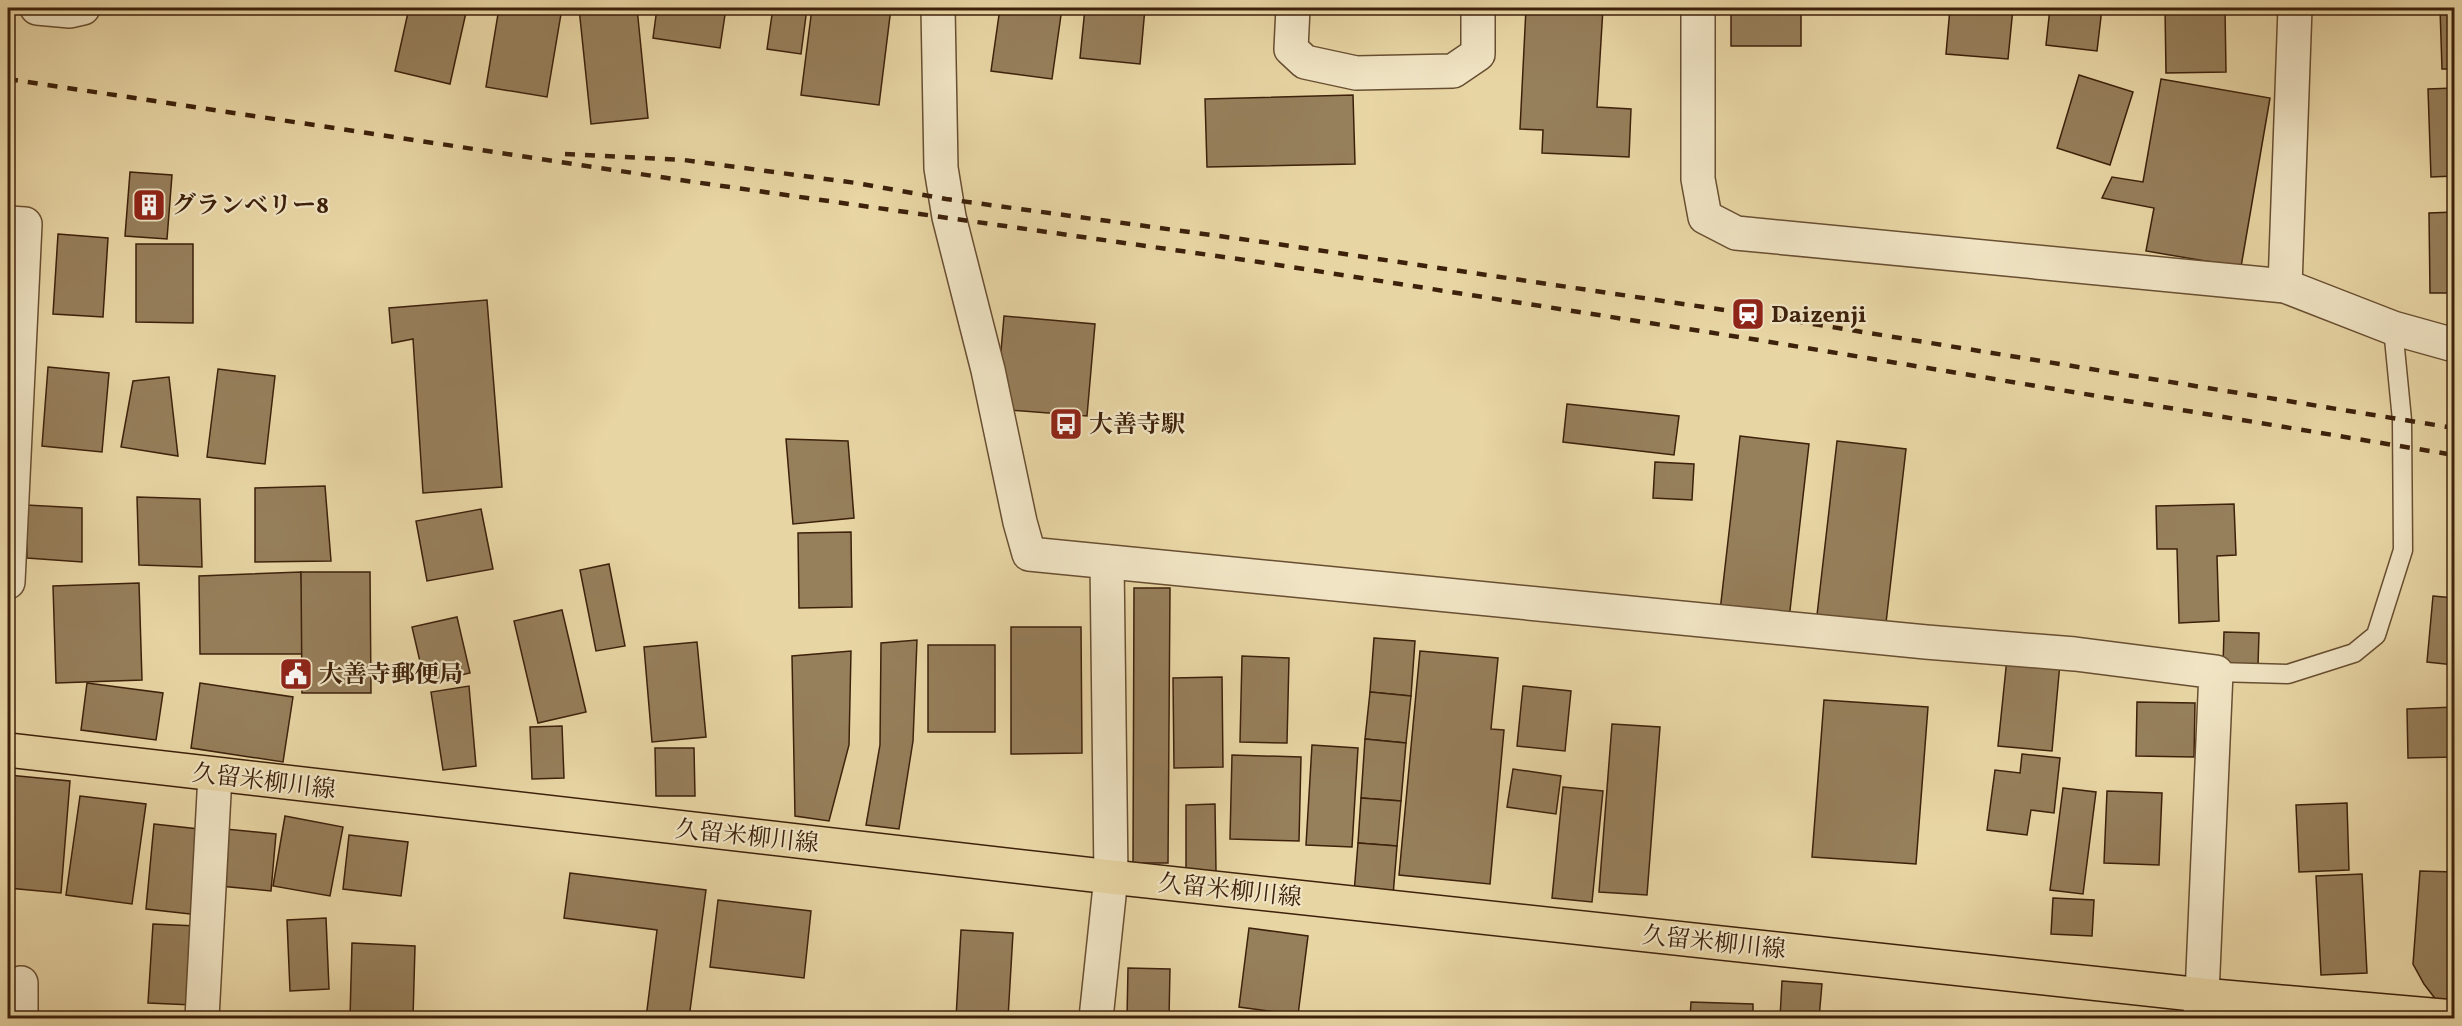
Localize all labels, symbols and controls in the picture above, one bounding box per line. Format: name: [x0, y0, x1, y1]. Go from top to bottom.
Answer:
building icon: グランベリー8: [131, 187, 167, 223]
place label: グランベリー8: [172, 190, 329, 224]
station icon: Daizenji: [1730, 296, 1766, 332]
place label: Daizenji: [1771, 299, 1866, 333]
bus stop icon: 大善寺駅: [1048, 406, 1084, 442]
place label: 大善寺駅: [1089, 409, 1185, 443]
public building icon: 大善寺郵便局: [278, 656, 314, 692]
place label: 大善寺郵便局: [319, 659, 463, 693]
street label: 久留米柳川線: [190, 757, 337, 809]
street label: 久留米柳川線: [673, 814, 820, 862]
street label: 久留米柳川線: [1156, 868, 1303, 916]
street label: 久留米柳川線: [1640, 920, 1787, 968]

